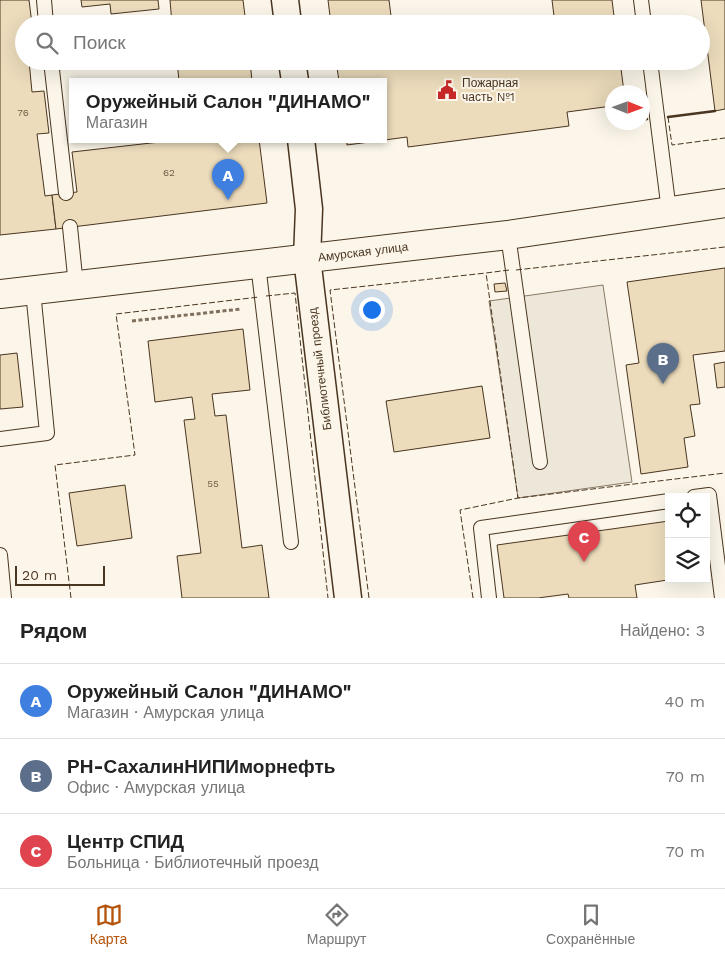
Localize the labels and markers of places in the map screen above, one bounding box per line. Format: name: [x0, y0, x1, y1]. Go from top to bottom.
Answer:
place label: Пожарная часть №1: [462, 76, 518, 104]
public building icon: Пожарная часть №1: [436, 79, 458, 101]
pin: A: [212, 159, 244, 200]
pin: B: [647, 343, 679, 384]
pin: C: [568, 521, 600, 562]

